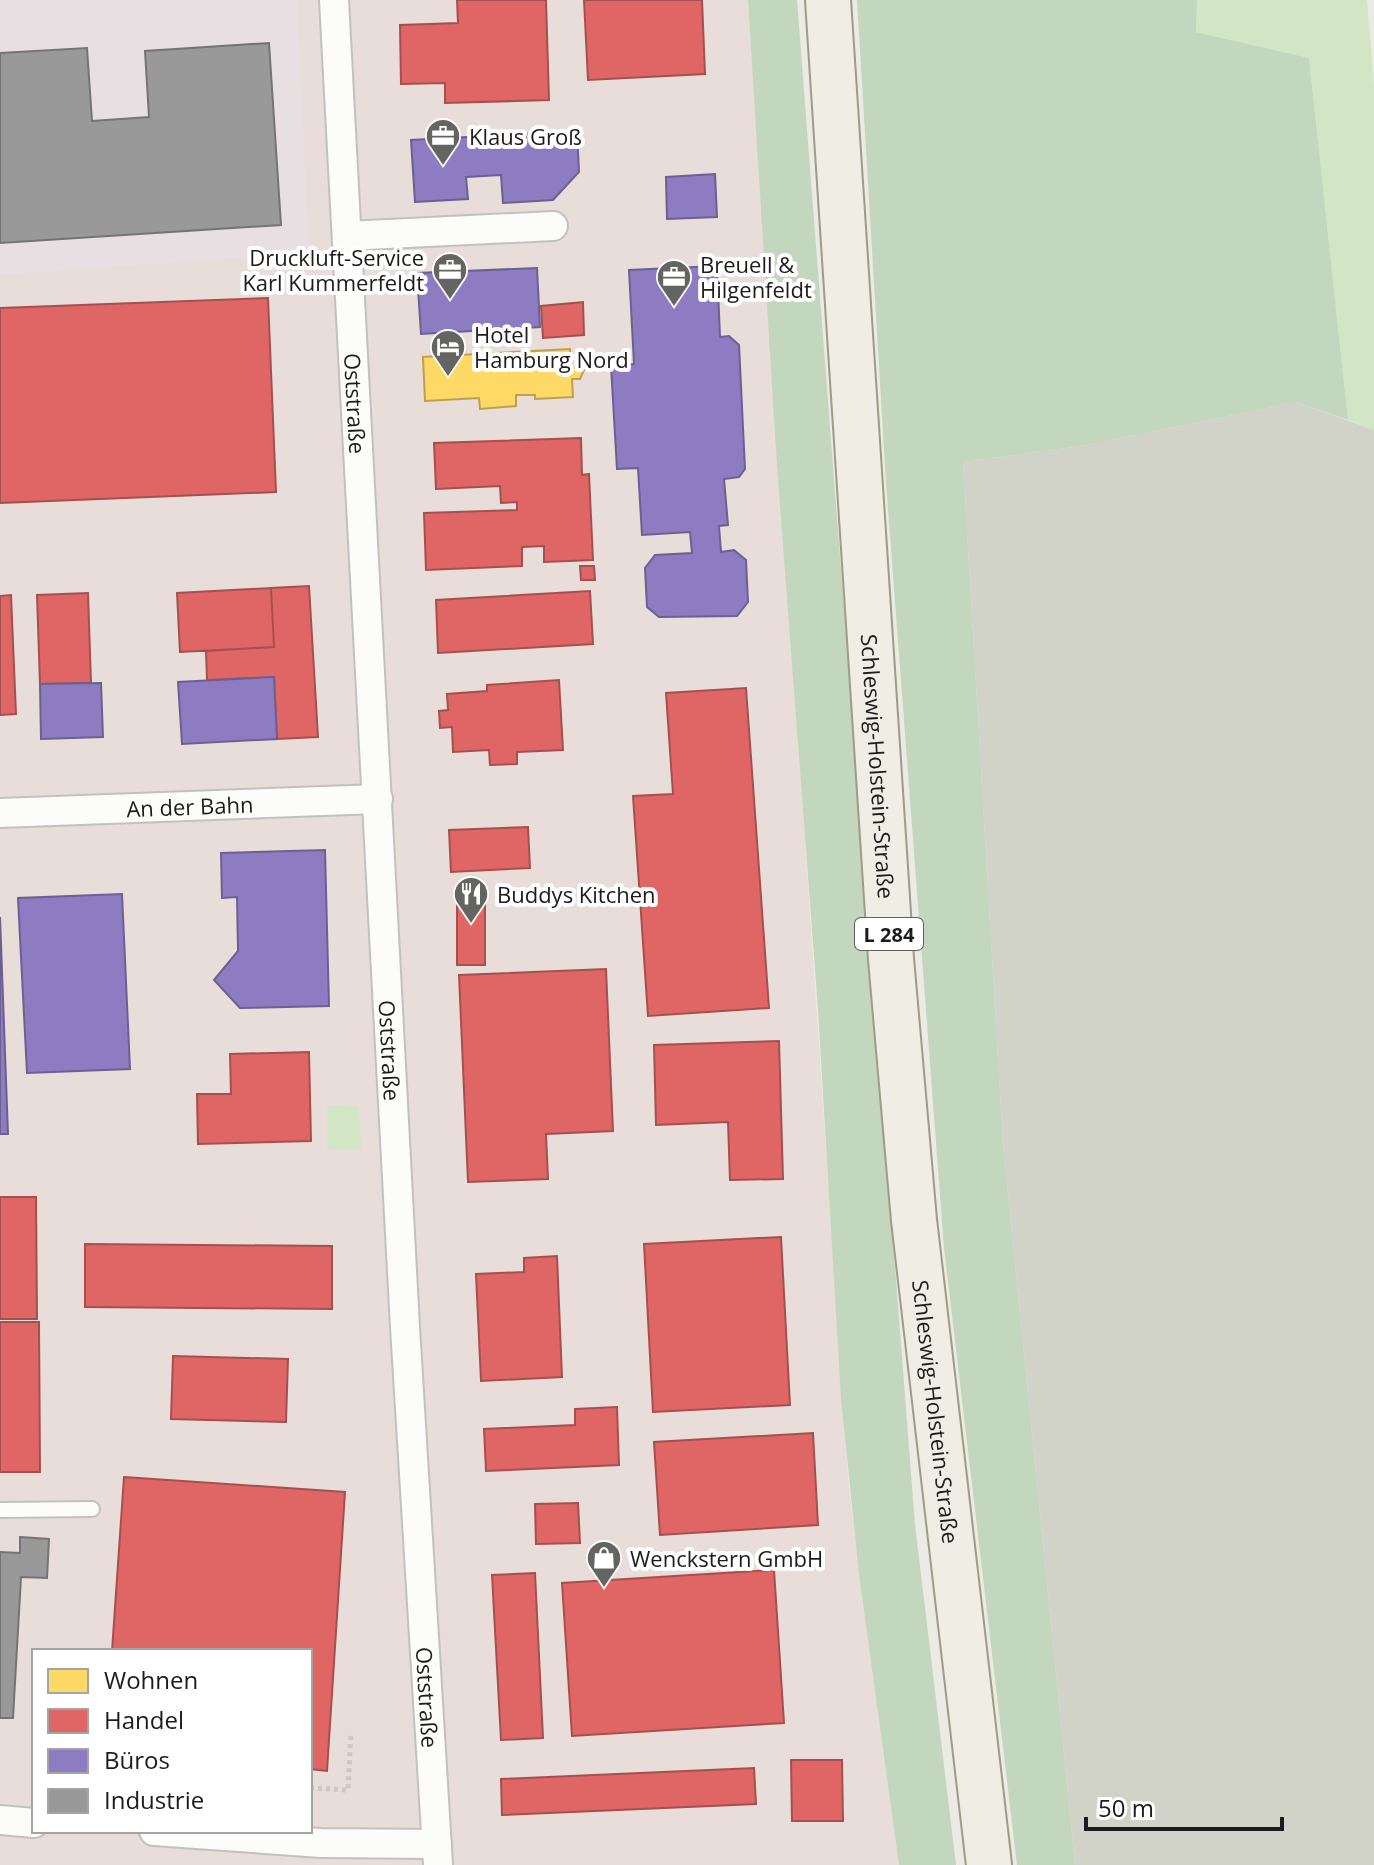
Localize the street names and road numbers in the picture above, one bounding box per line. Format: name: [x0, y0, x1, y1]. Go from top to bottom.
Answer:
street label: Oststraße: [338, 352, 373, 455]
street label: Schleswig-Holstein-Straße: [855, 633, 902, 900]
street label: An der Bahn: [126, 789, 254, 823]
road number: L 284: [855, 918, 923, 950]
street label: Oststraße: [373, 999, 408, 1102]
street label: Schleswig-Holstein-Straße: [906, 1278, 967, 1545]
street label: Oststraße: [410, 1646, 446, 1749]

